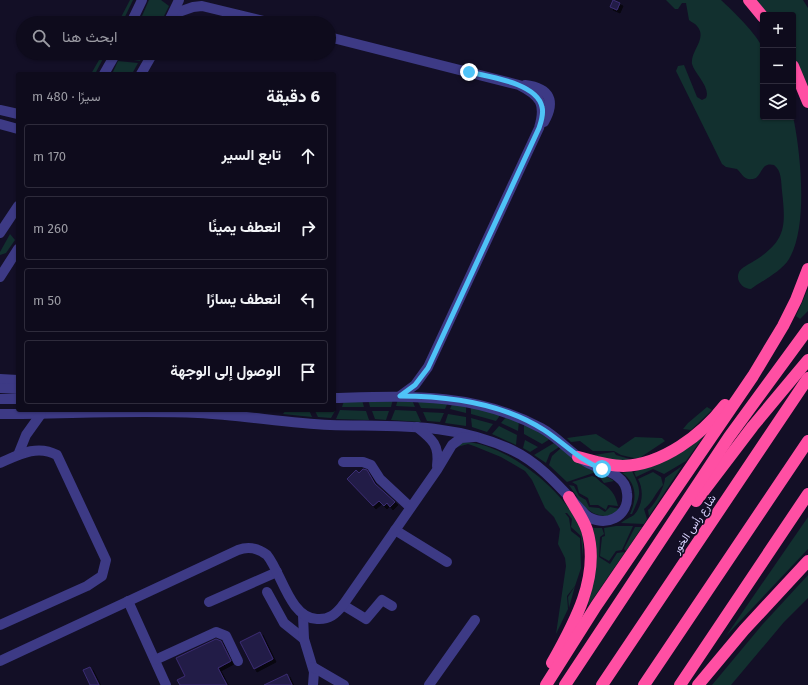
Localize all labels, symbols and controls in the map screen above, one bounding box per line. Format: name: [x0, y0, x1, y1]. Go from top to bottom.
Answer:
map controls: [760, 12, 796, 120]
button: +: [760, 12, 796, 48]
search box: [16, 16, 336, 60]
icon: search: [30, 27, 52, 49]
text: ابحث هنا: [62, 28, 117, 46]
button: −: [760, 48, 796, 84]
route end: [460, 63, 478, 81]
button: layers: [760, 84, 796, 120]
text: 6 دقيقة: [266, 86, 320, 107]
text: سيرًا · 480 m: [32, 89, 101, 104]
icon: ahead: [297, 145, 319, 167]
text: تابع السير: [222, 146, 281, 164]
text: 170 m: [33, 149, 66, 164]
icon: right: [297, 217, 319, 239]
text: انعطف يمينًا: [208, 218, 281, 236]
text: 260 m: [33, 221, 68, 236]
icon: left: [297, 289, 319, 311]
text: انعطف يسارًا: [206, 290, 281, 308]
text: 50 m: [33, 293, 61, 308]
icon: arrive: [297, 361, 319, 383]
text: الوصول إلى الوجهة: [170, 362, 281, 380]
route start: [593, 460, 611, 478]
street label: شارع رأس الخور: [669, 492, 720, 558]

